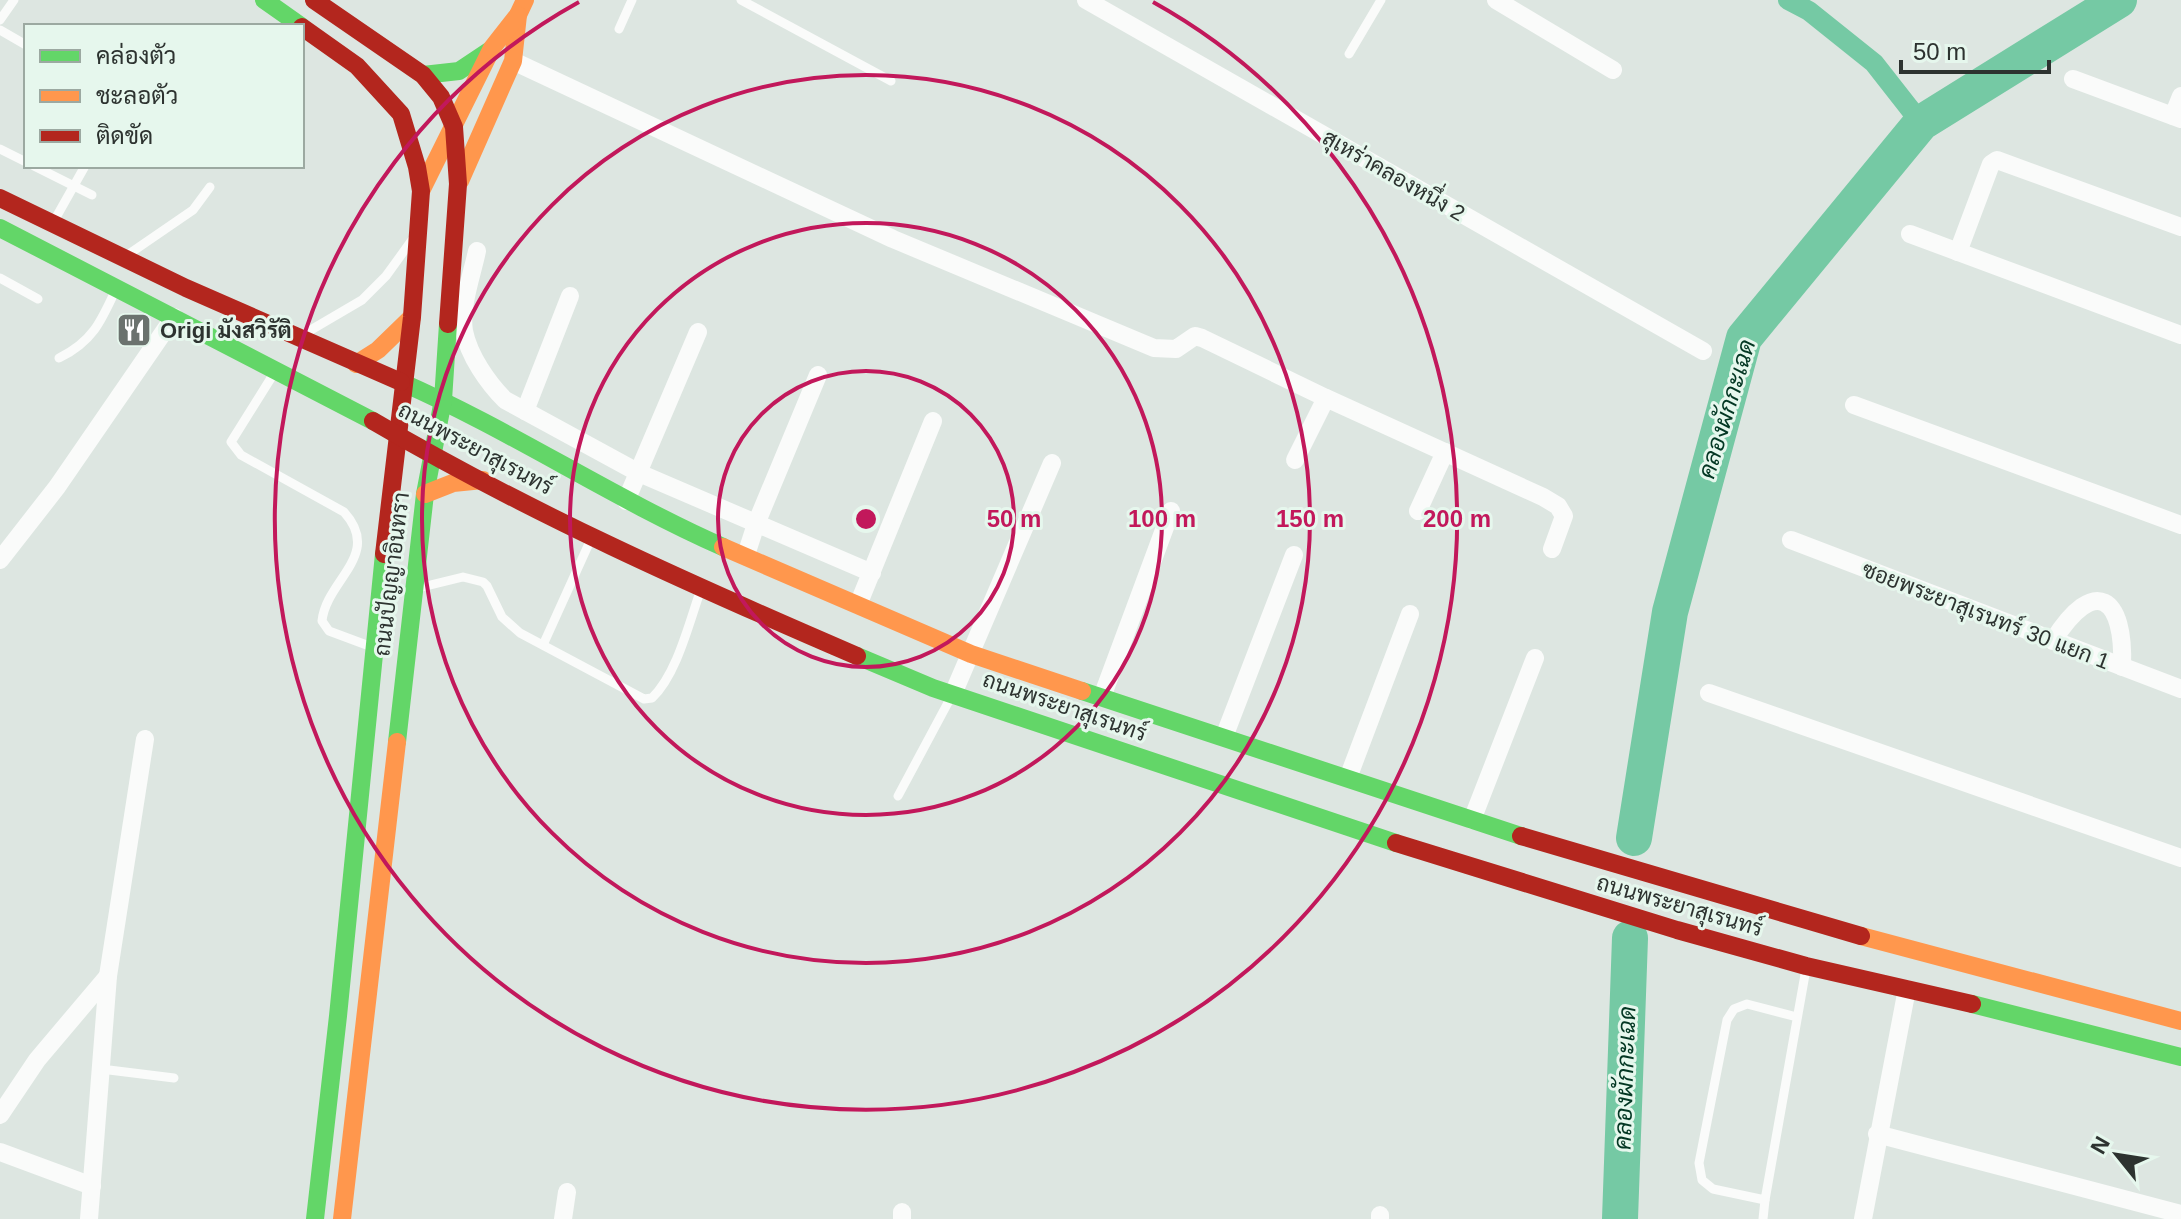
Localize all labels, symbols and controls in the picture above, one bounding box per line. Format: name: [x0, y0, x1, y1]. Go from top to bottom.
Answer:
legend: [24, 24, 304, 168]
scale bar: [1901, 24, 2049, 74]
text: 50 m: [1913, 38, 1966, 65]
text: คล่องตัว: [96, 42, 176, 69]
text: ชะลอตัว: [96, 82, 178, 109]
street label: สุเหร่าคลองหนึ่ง 2: [1317, 119, 1473, 229]
text: ติดขัด: [96, 122, 153, 149]
restaurant icon: Origi มังสวิรัติ: [115, 311, 153, 349]
place label: Origi มังสวิรัติ: [160, 317, 292, 343]
water label: คลองผักกะเฉด: [1693, 336, 1760, 482]
street label: ถนนพระยาสุเรนทร์: [393, 395, 558, 502]
street label: ถนนปัญญาอินทรา: [368, 490, 415, 658]
centre of rings: [852, 505, 880, 533]
text: 50 m: [987, 505, 1041, 532]
text: 100 m: [1128, 505, 1196, 532]
text: 150 m: [1276, 505, 1344, 532]
text: 200 m: [1423, 505, 1491, 532]
street label: ซอยพระยาสุเรนทร์ 30 แยก 1: [1858, 555, 2114, 677]
street label: ถนนพระยาสุเรนทร์: [979, 665, 1151, 749]
street label: ถนนพระยาสุเรนทร์: [1593, 868, 1766, 944]
water label: คลองผักกะเฉด: [1608, 1006, 1641, 1150]
north arrow: [2077, 1115, 2157, 1195]
text: N: [2085, 1132, 2115, 1158]

